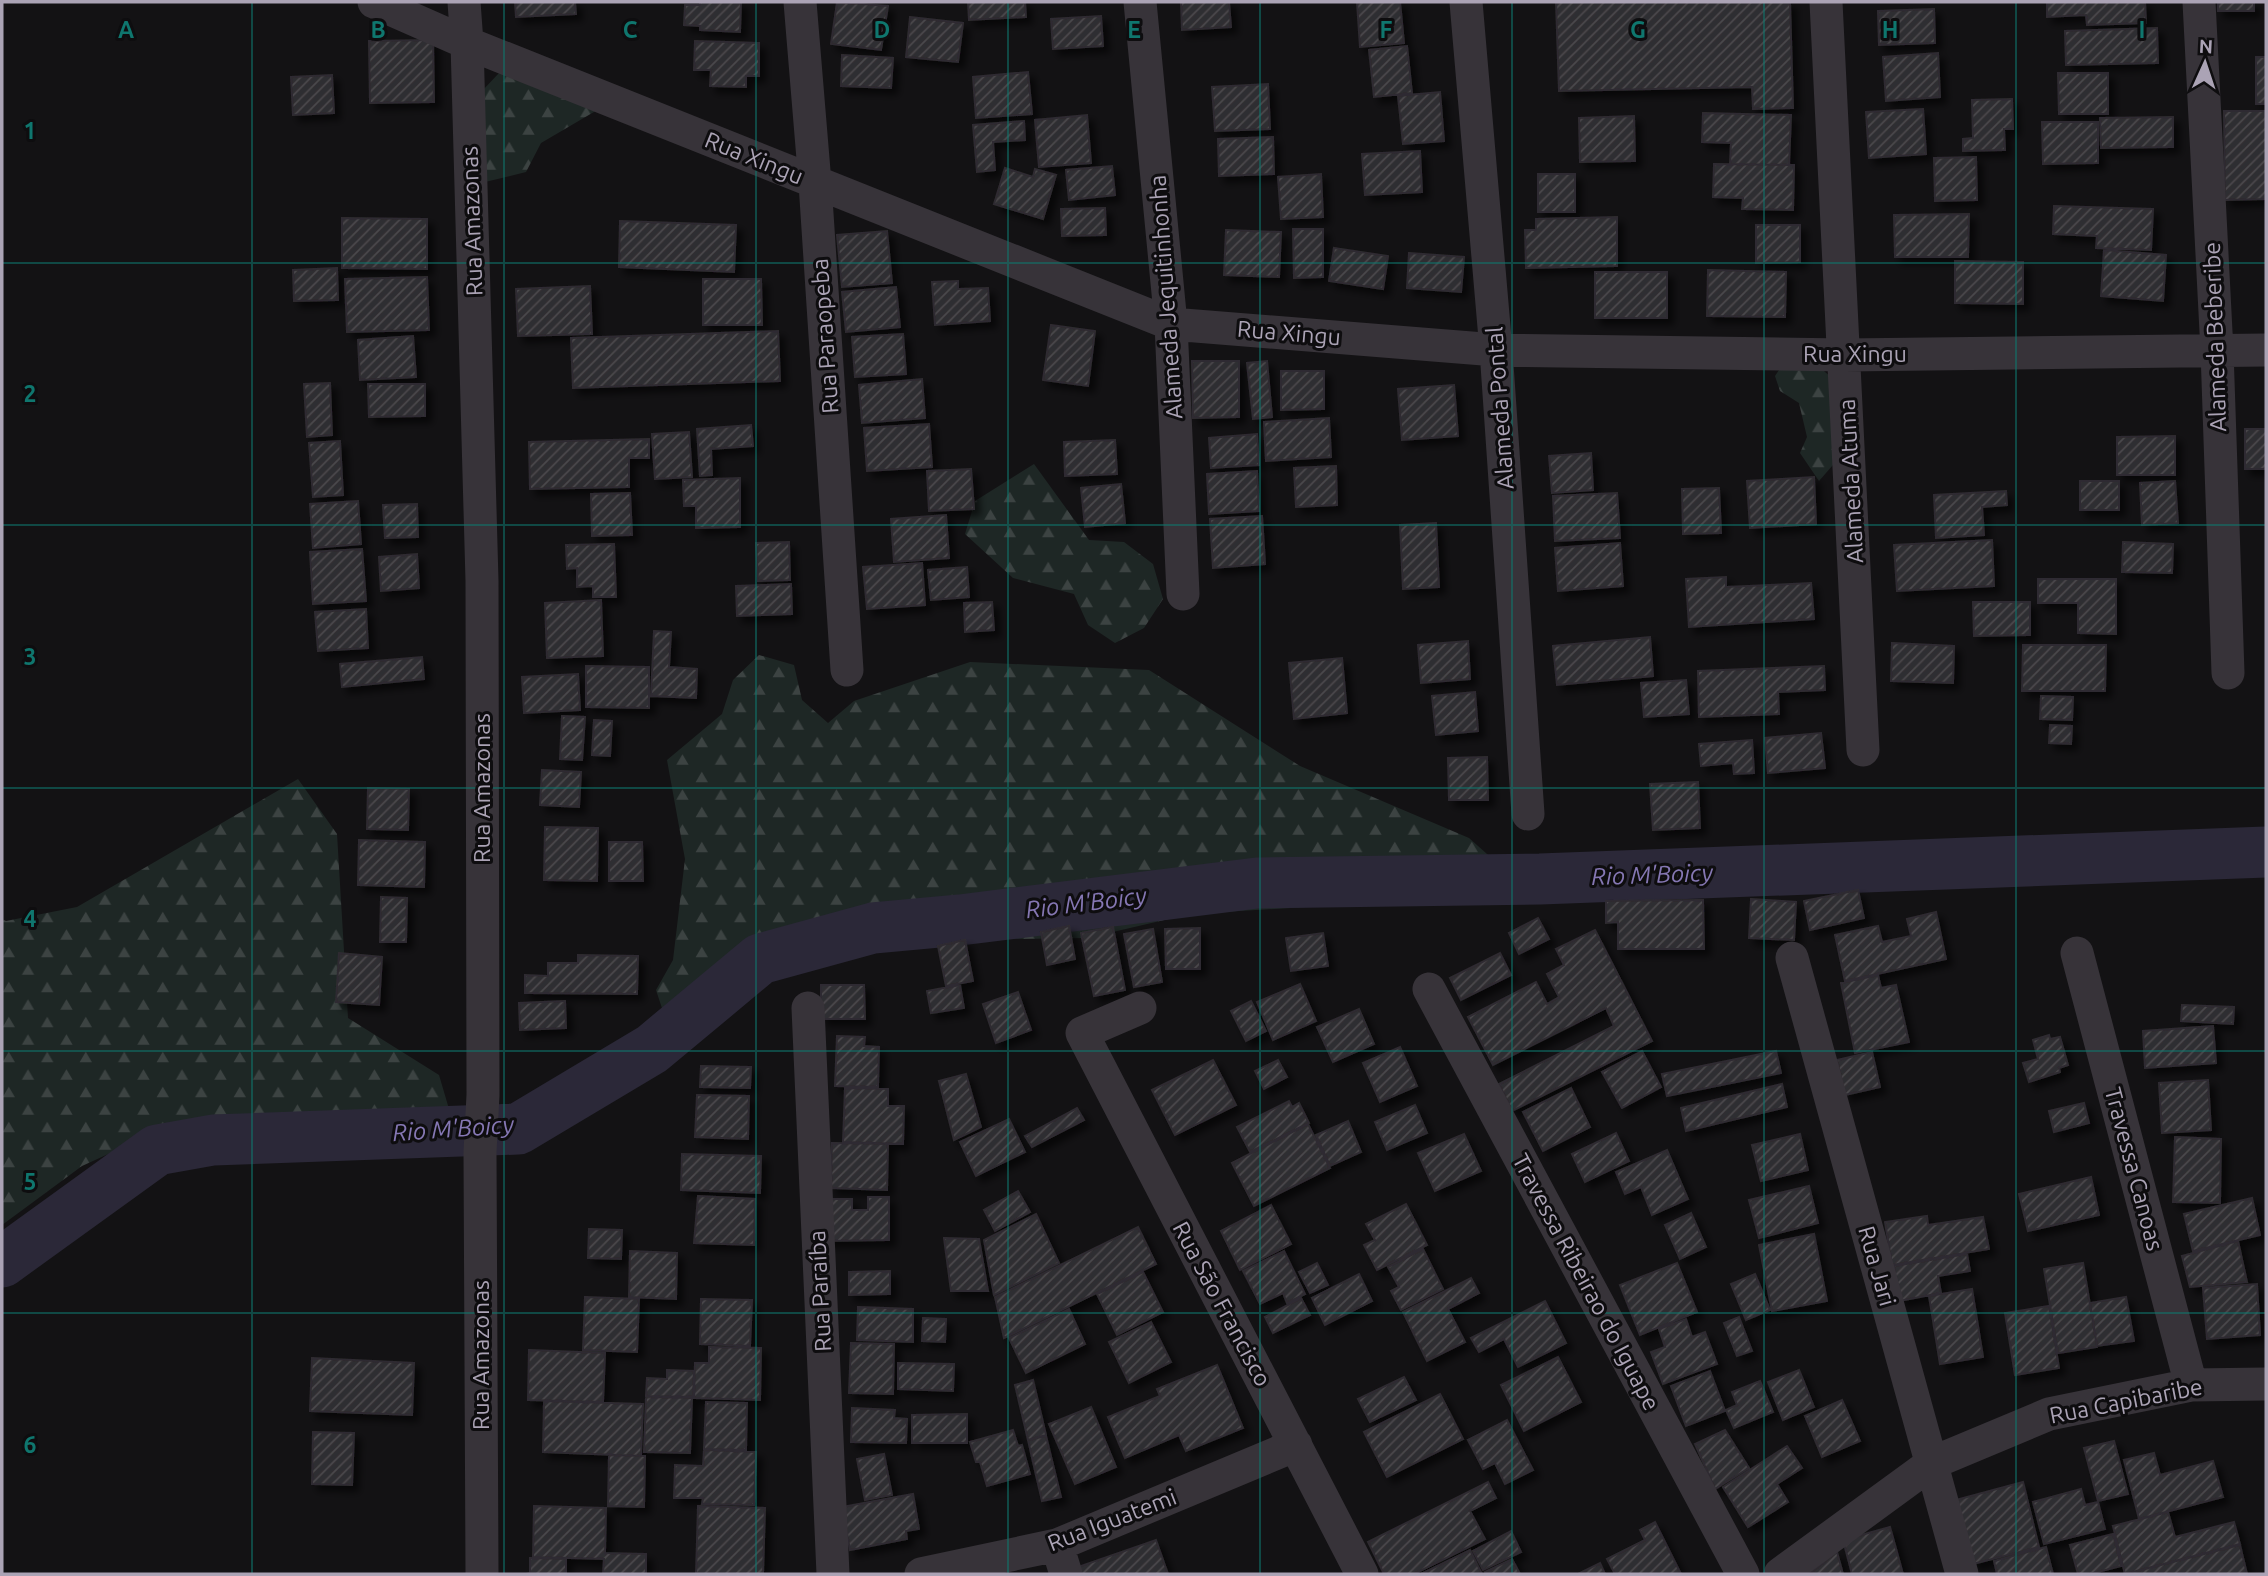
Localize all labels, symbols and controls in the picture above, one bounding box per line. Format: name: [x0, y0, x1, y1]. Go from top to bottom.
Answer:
text: A: [118, 17, 134, 42]
text: B: [370, 17, 386, 42]
text: C: [623, 17, 638, 42]
text: D: [874, 17, 890, 42]
text: E: [1127, 17, 1141, 42]
text: F: [1380, 17, 1393, 42]
text: G: [1630, 17, 1646, 42]
text: H: [1882, 17, 1898, 42]
text: I: [2139, 17, 2145, 42]
north arrow: [2170, 28, 2240, 98]
text: N: [2198, 35, 2214, 57]
text: 1: [24, 118, 36, 143]
street label: Rua Xingu: [701, 126, 807, 189]
street label: Rua Amazonas: [456, 146, 487, 296]
street label: Alameda Jequitinhonha: [1145, 174, 1187, 420]
street label: Alameda Beberibe: [2199, 242, 2230, 432]
street label: Rua Paraopeba: [807, 258, 842, 414]
street label: Rua Xingu: [1236, 316, 1342, 349]
street label: Alameda Pontal: [1481, 326, 1518, 490]
street label: Rua Xingu: [1803, 341, 1907, 366]
text: 2: [24, 381, 36, 406]
street label: Alameda Atuma: [1834, 398, 1867, 564]
text: 3: [24, 644, 36, 669]
street label: Rua Amazonas: [469, 713, 494, 863]
water label: Rio M'Boicy: [1591, 859, 1714, 890]
water label: Rio M'Boicy: [1024, 882, 1149, 923]
text: 4: [24, 906, 37, 931]
street label: Travessa Canoas: [2101, 1085, 2168, 1253]
water label: Rio M'Boicy: [391, 1111, 515, 1146]
street label: Travessa Ribeirao do Iguape: [1508, 1149, 1665, 1414]
text: 5: [24, 1169, 36, 1194]
street label: Rua São Francisco: [1168, 1217, 1276, 1390]
street label: Rua Jari: [1854, 1223, 1901, 1309]
street label: Rua Paraíba: [804, 1230, 835, 1352]
street label: Rua Amazonas: [468, 1280, 493, 1430]
street label: Rua Capibaribe: [2047, 1373, 2205, 1428]
text: 6: [24, 1432, 37, 1457]
street label: Rua Iguatemi: [1044, 1484, 1180, 1556]

